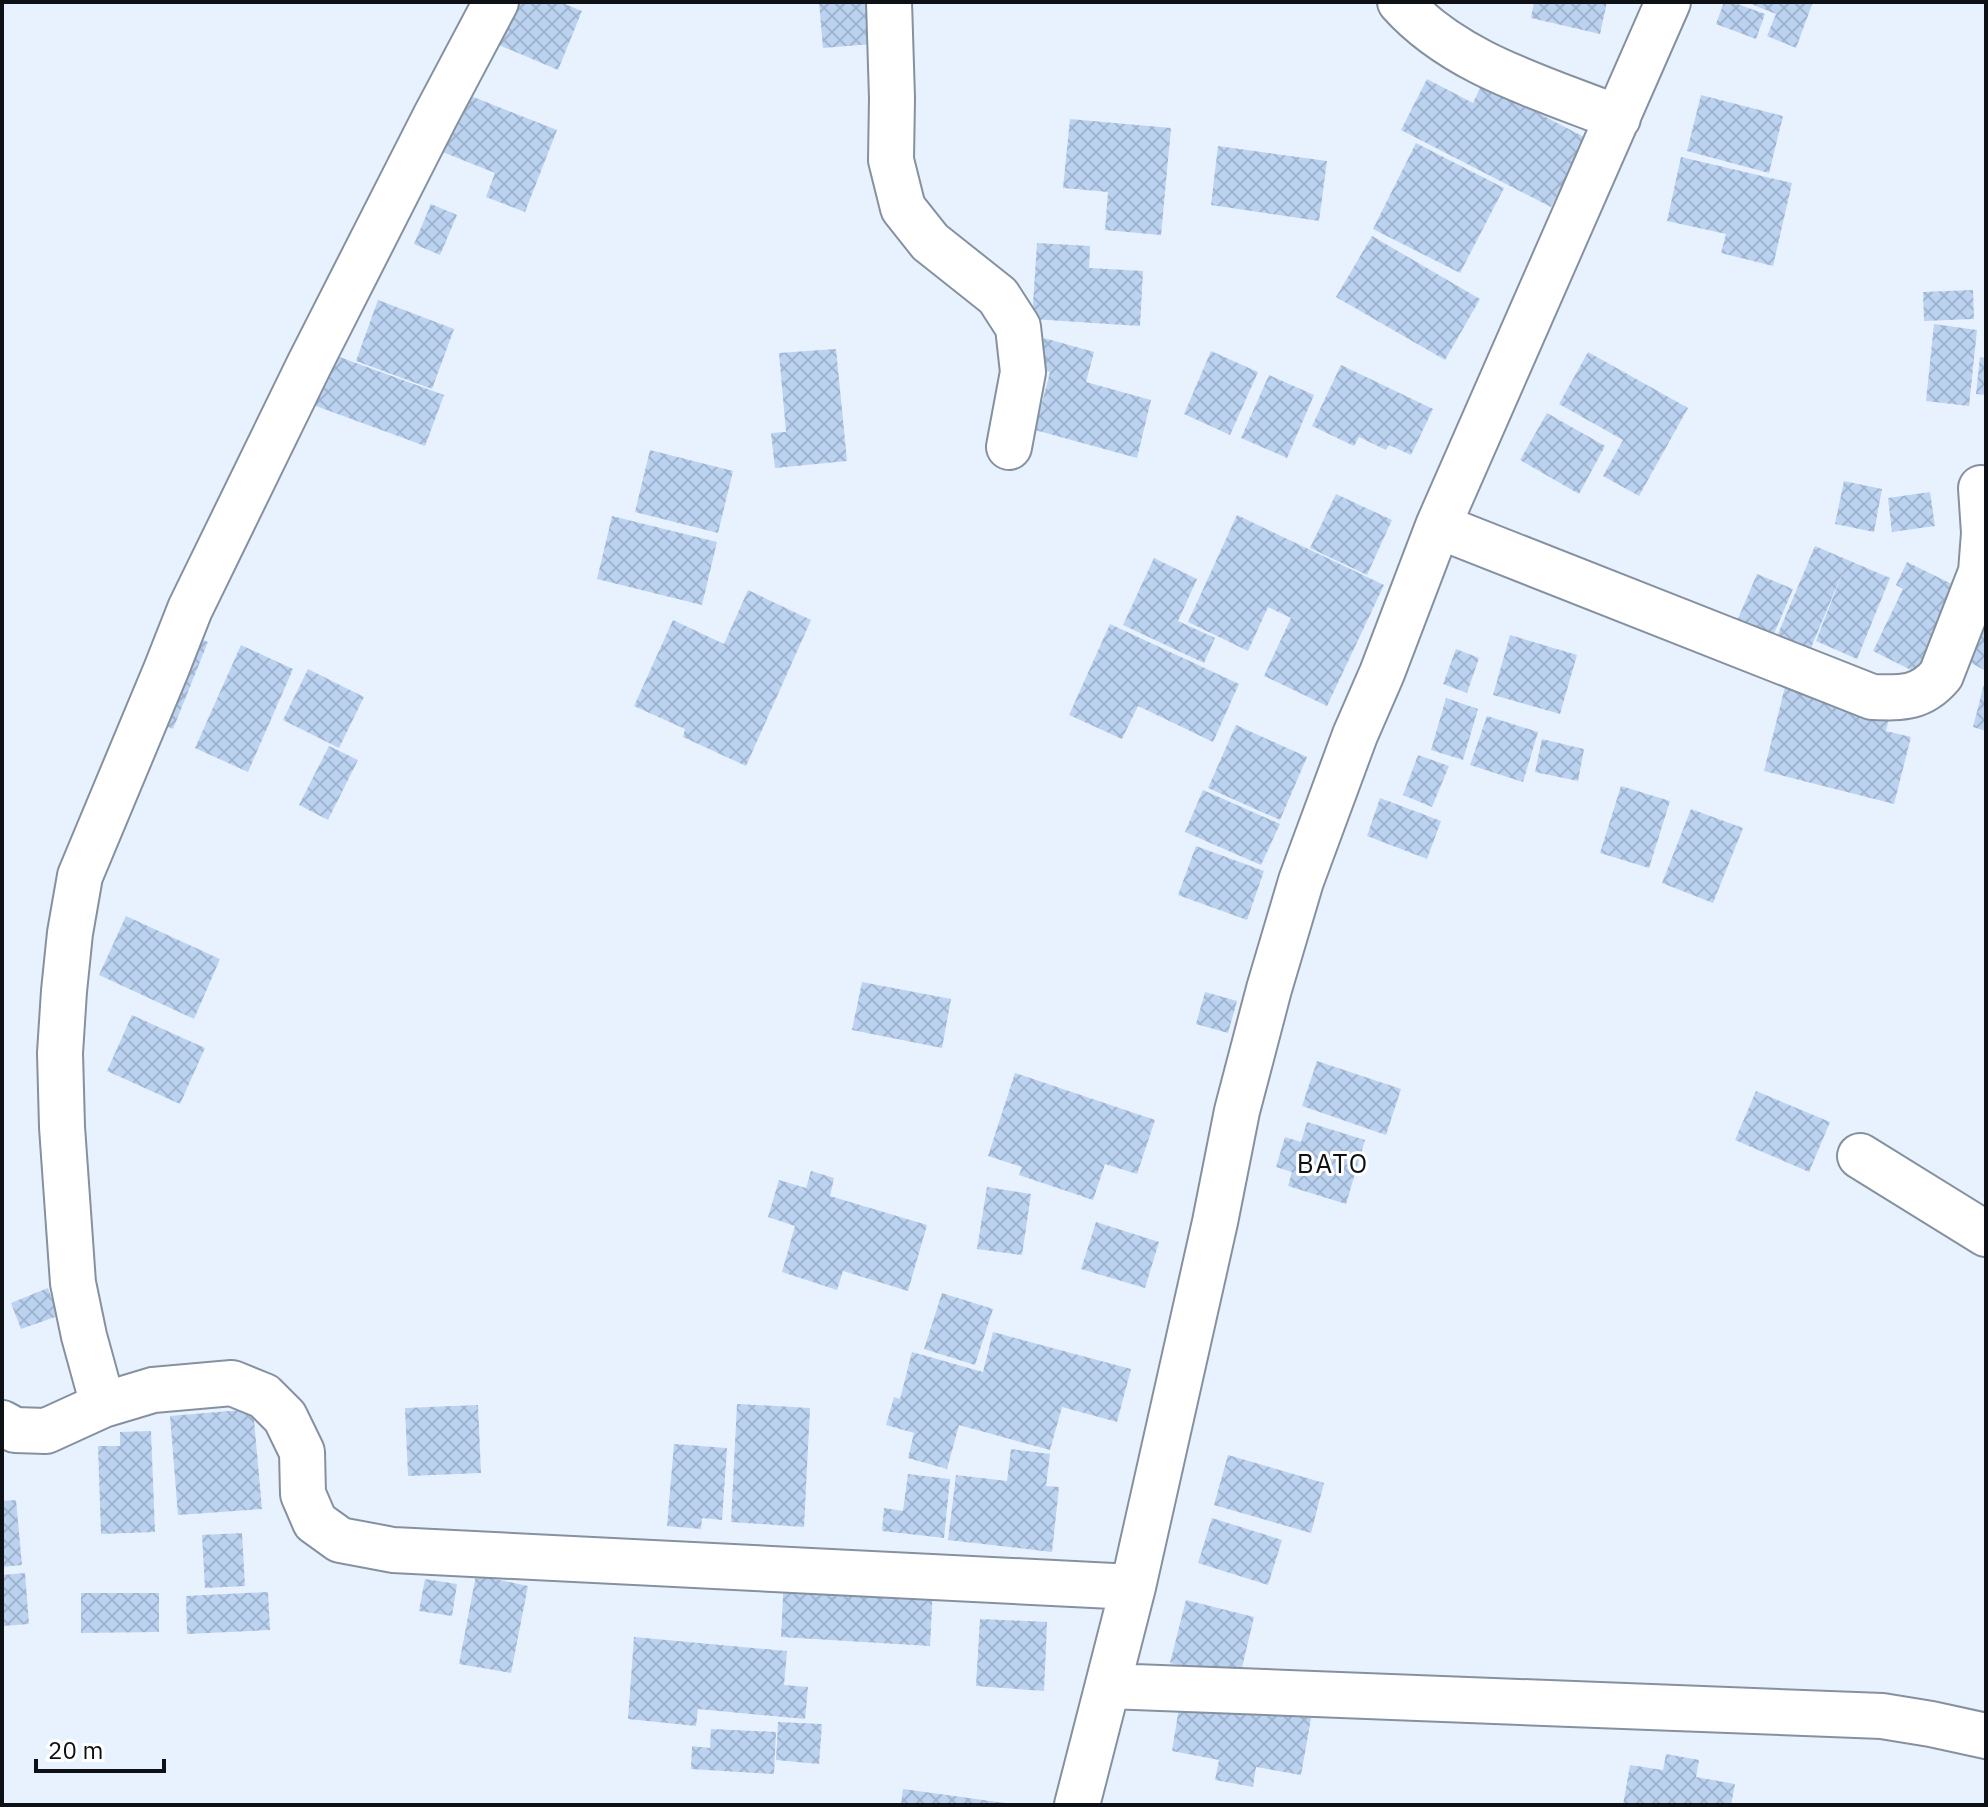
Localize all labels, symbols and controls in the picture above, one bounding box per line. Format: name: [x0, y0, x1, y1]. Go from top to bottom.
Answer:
district label: BATO: [1297, 1146, 1369, 1180]
scale bar: [36, 1723, 164, 1773]
text: 20 m: [48, 1734, 103, 1766]

